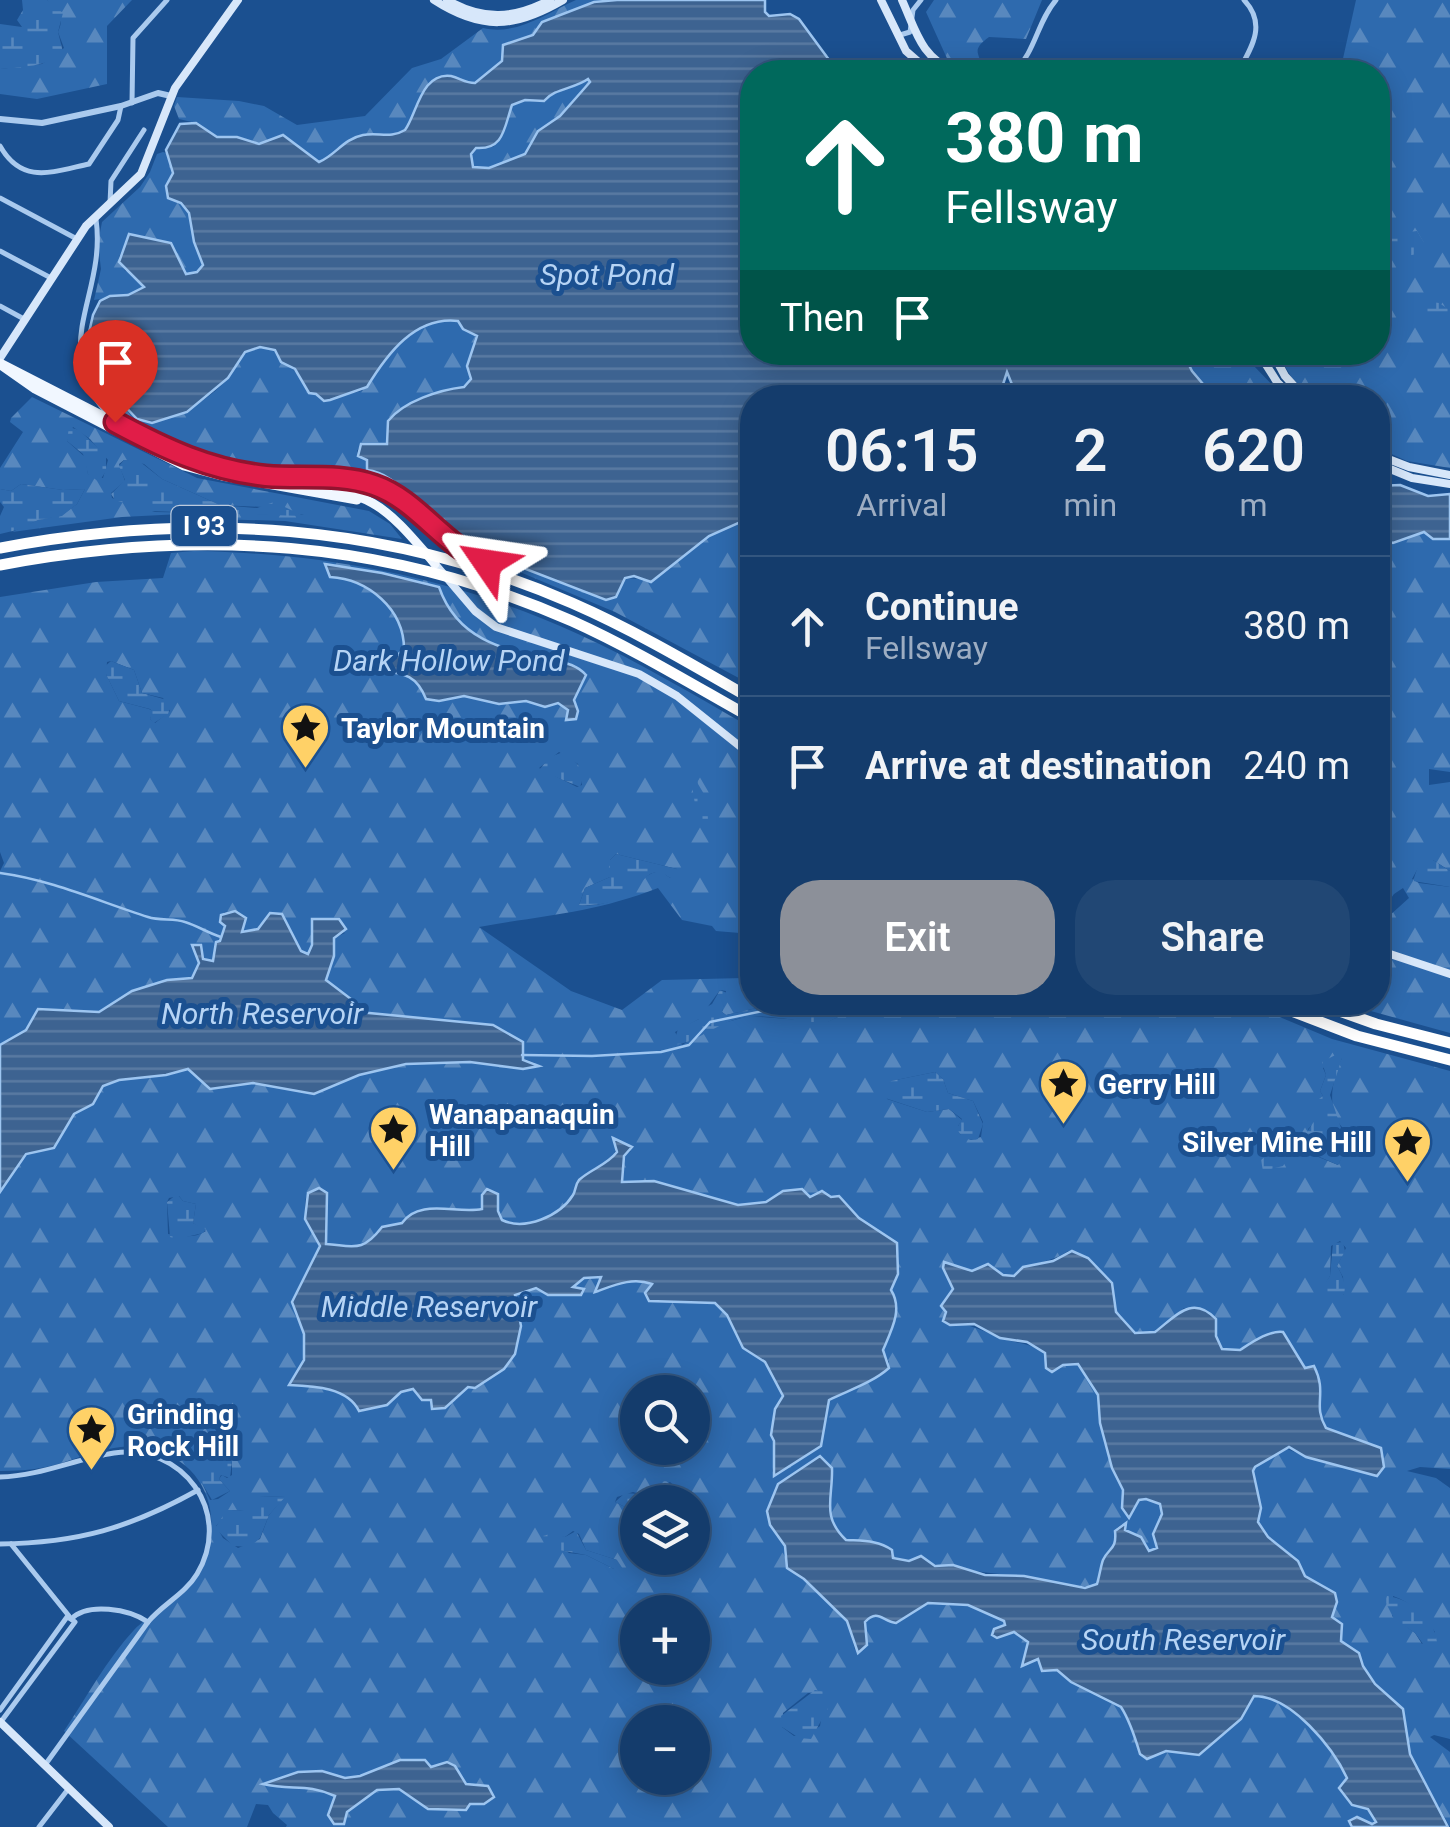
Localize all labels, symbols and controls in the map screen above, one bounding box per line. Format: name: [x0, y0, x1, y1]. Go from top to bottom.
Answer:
text: 380 m: [945, 97, 1144, 179]
icon: ahead: [780, 100, 910, 230]
text: Fellsway: [945, 181, 1118, 234]
water label: Spot Pond: [540, 257, 675, 292]
icon: arrive: [885, 290, 940, 345]
text: Then: [780, 296, 865, 340]
pin: [73, 320, 158, 423]
icon: arrive: [88, 335, 143, 390]
text: 06:15: [825, 415, 979, 486]
text: 2: [1073, 415, 1107, 486]
text: 620: [1202, 415, 1305, 486]
text: Arrival: [856, 486, 947, 524]
text: min: [1064, 486, 1117, 524]
text: m: [1239, 486, 1268, 524]
road number: I 93: [172, 506, 236, 546]
position arrow: [435, 511, 539, 615]
text: Continue: [865, 585, 1019, 629]
icon: ahead: [780, 599, 835, 654]
text: 380 m: [1243, 604, 1350, 648]
text: Fellsway: [865, 629, 988, 667]
water label: Dark Hollow Pond: [333, 643, 565, 678]
place icon: Taylor Mountain: [280, 702, 332, 770]
place label: Taylor Mountain: [341, 712, 545, 745]
icon: arrive: [780, 739, 835, 794]
text: Arrive at destination: [865, 744, 1212, 788]
text: 240 m: [1243, 744, 1350, 788]
button: Exit: [780, 880, 1055, 995]
button: Share: [1075, 880, 1350, 995]
water label: North Reservoir: [161, 996, 364, 1031]
place icon: Gerry Hill: [1037, 1058, 1089, 1126]
place label: Gerry Hill: [1098, 1068, 1216, 1101]
place label: Wanapanaquin Hill: [429, 1098, 615, 1163]
place icon: Wanapanaquin Hill: [368, 1104, 420, 1172]
place icon: Silver Mine Hill: [1381, 1116, 1433, 1184]
place label: Silver Mine Hill: [1182, 1126, 1372, 1159]
water label: Middle Reservoir: [321, 1289, 538, 1324]
map controls: [620, 1375, 710, 1795]
button: search: [620, 1375, 710, 1465]
place label: Grinding Rock Hill: [127, 1398, 239, 1463]
place icon: Grinding Rock Hill: [66, 1404, 118, 1472]
button: layers: [620, 1485, 710, 1575]
button: +: [620, 1595, 710, 1685]
water label: South Reservoir: [1081, 1622, 1286, 1657]
button: −: [620, 1705, 710, 1795]

